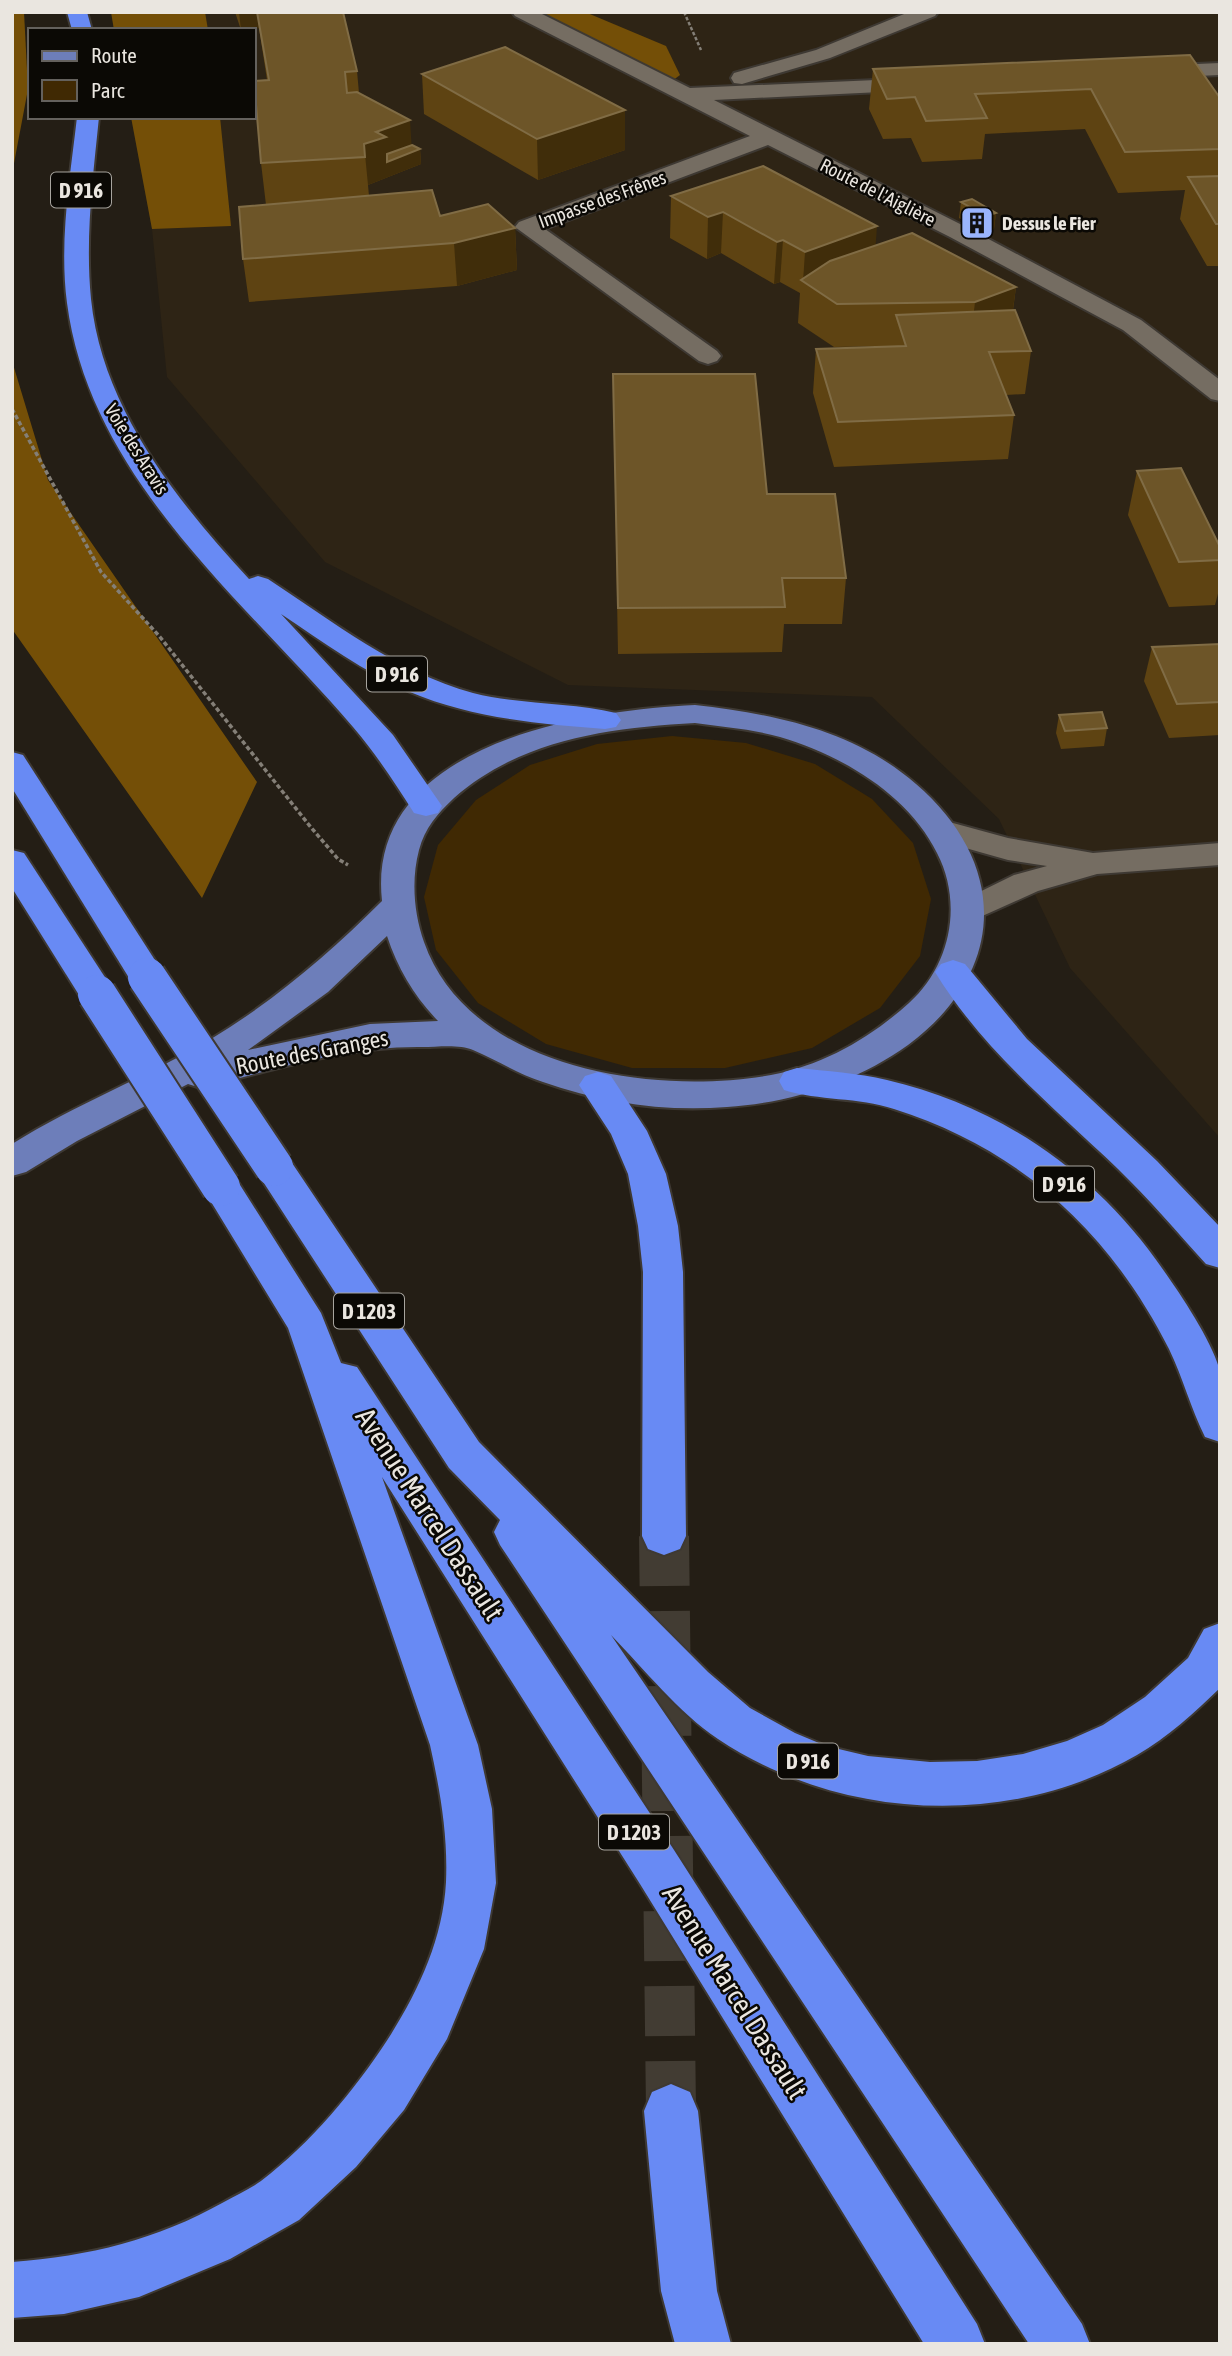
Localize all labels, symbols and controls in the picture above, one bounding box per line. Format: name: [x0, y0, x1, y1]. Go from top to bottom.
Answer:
legend: [28, 28, 256, 119]
text: Route: [91, 43, 137, 67]
text: Parc: [91, 78, 125, 102]
street label: Route de l'Aiglière: [817, 153, 939, 231]
street label: Impasse des Frênes: [535, 166, 669, 232]
road number: D 916: [51, 172, 111, 208]
building icon: Dessus le Fier: [958, 204, 996, 242]
place label: Dessus le Fier: [1002, 212, 1096, 234]
street label: Voie des Aravis: [101, 400, 174, 499]
road number: D 916: [367, 656, 427, 692]
street label: Route des Granges: [234, 1025, 390, 1079]
road number: D 916: [1034, 1166, 1094, 1202]
road number: D 1203: [334, 1294, 404, 1328]
street label: Avenue Marcel Dassault: [350, 1402, 510, 1626]
road number: D 916: [778, 1744, 838, 1778]
road number: D 1203: [599, 1814, 669, 1850]
street label: Avenue Marcel Dassault: [656, 1879, 814, 2105]

